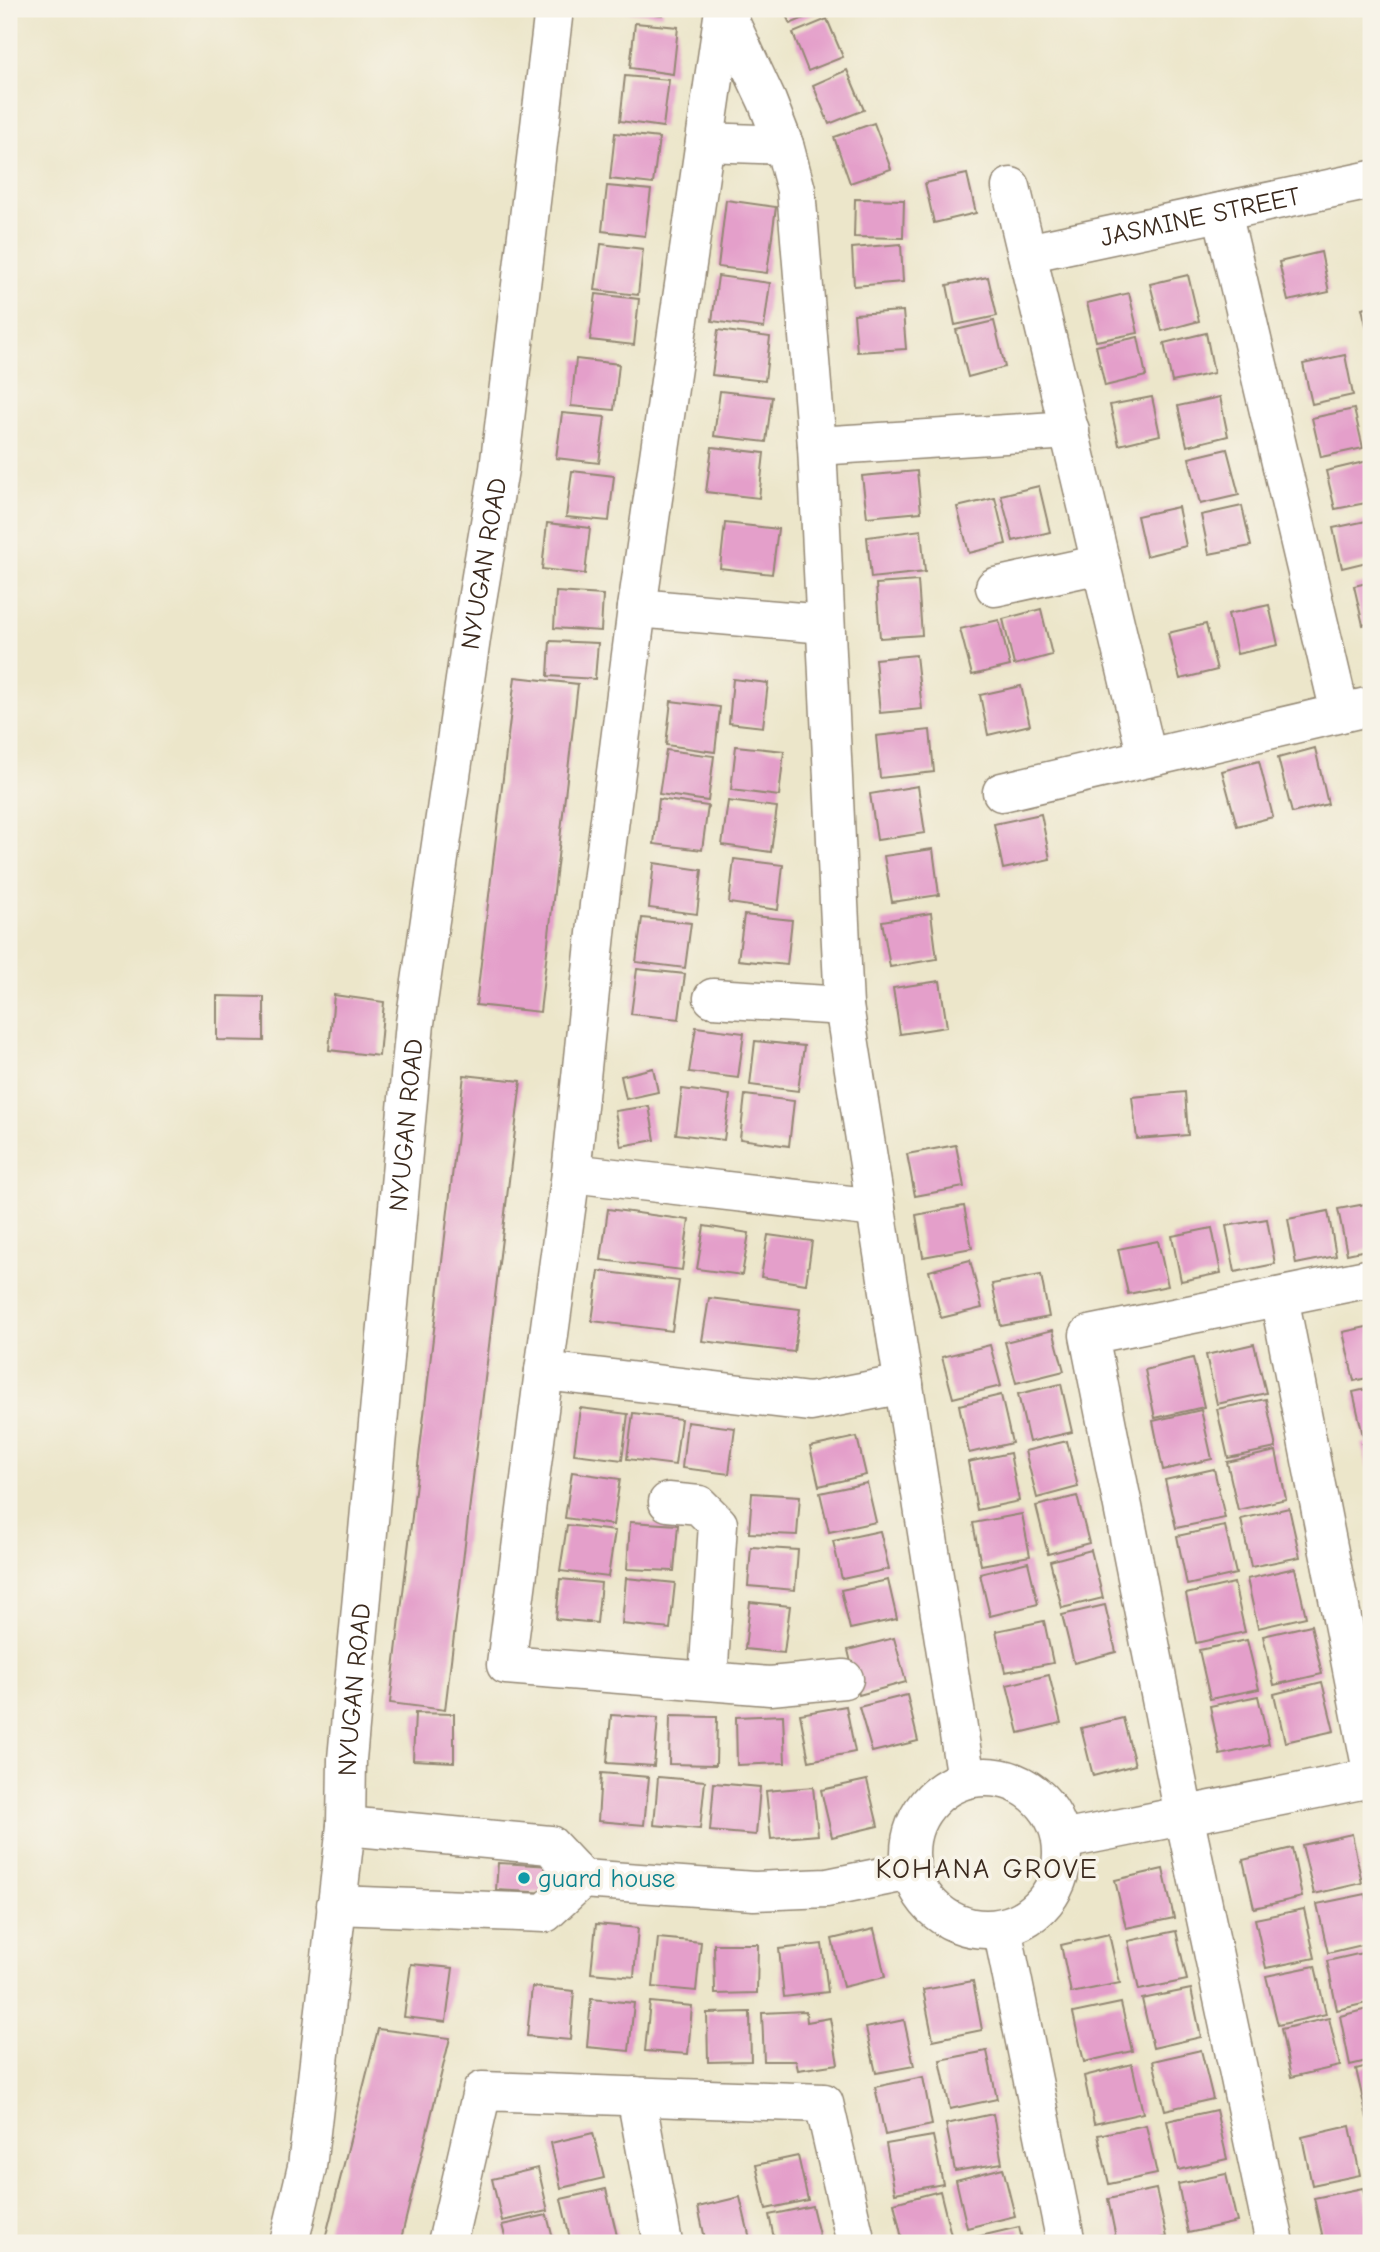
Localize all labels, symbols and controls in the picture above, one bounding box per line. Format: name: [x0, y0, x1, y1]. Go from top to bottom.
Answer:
street label: JASMINE STREET: [1098, 181, 1303, 253]
street label: NYUGAN ROAD: [456, 476, 513, 652]
street label: NYUGAN ROAD: [384, 1037, 429, 1213]
street label: NYUGAN ROAD: [333, 1602, 377, 1776]
district label: KOHANA GROVE: [875, 1853, 1099, 1885]
place label: guard house: [538, 1864, 675, 1894]
marker: guard house: [516, 1870, 532, 1886]

